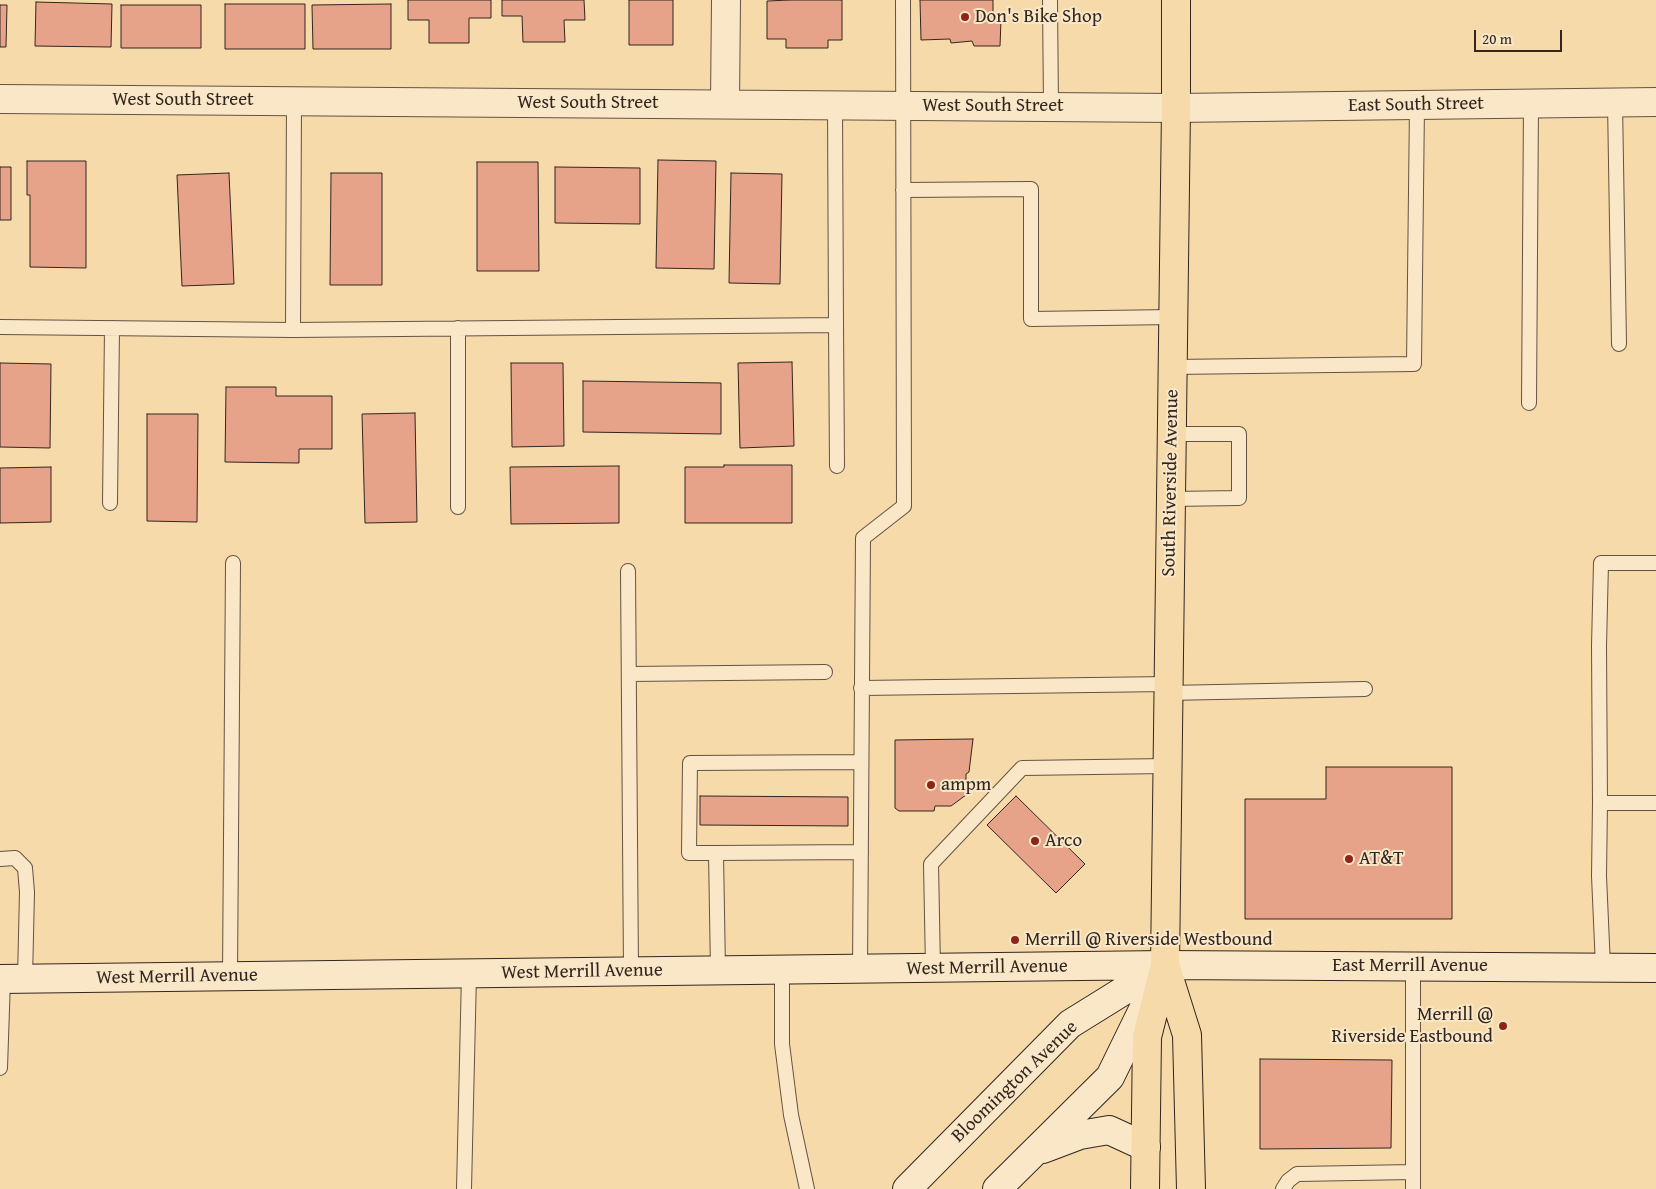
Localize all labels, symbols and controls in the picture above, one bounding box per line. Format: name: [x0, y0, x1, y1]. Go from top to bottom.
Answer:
place label: Don's Bike Shop: [975, 6, 1102, 28]
marker: Don's Bike Shop: [959, 11, 971, 23]
scale bar: [1476, 20, 1564, 52]
text: 20 m: [1482, 28, 1512, 49]
street label: West South Street: [112, 89, 254, 111]
street label: West South Street: [517, 92, 659, 114]
street label: East South Street: [1348, 92, 1484, 118]
street label: West South Street: [922, 95, 1064, 117]
street label: South Riverside Avenue: [1158, 389, 1184, 577]
place label: ampm: [941, 774, 991, 796]
marker: ampm: [925, 779, 937, 791]
place label: Arco: [1045, 830, 1082, 852]
marker: Arco: [1029, 835, 1041, 847]
place label: AT&T: [1359, 848, 1404, 870]
marker: AT&T: [1343, 853, 1355, 865]
place label: Merrill @ Riverside Westbound: [1025, 929, 1273, 951]
marker: Merrill @ Riverside Westbound: [1009, 934, 1021, 946]
street label: West Merrill Avenue: [906, 955, 1068, 981]
street label: East Merrill Avenue: [1332, 955, 1488, 977]
street label: West Merrill Avenue: [501, 959, 663, 985]
street label: West Merrill Avenue: [96, 964, 258, 990]
place label: Merrill @ Riverside Eastbound: [1331, 1004, 1493, 1048]
street label: Bloomington Avenue: [947, 1016, 1083, 1148]
marker: Merrill @ Riverside Eastbound: [1497, 1020, 1509, 1032]

